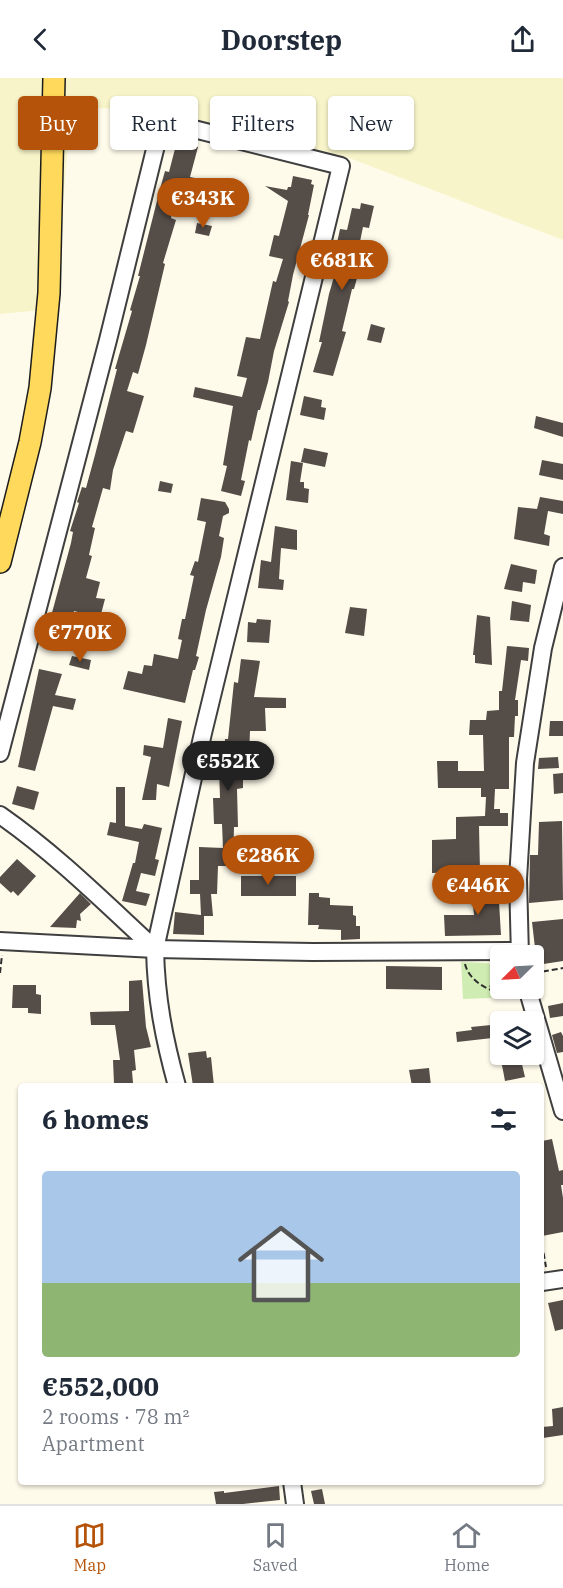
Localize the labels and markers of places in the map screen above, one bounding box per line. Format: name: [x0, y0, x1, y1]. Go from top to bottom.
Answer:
pin: €343K: [161, 178, 245, 229]
pin: €681K: [300, 240, 384, 291]
pin: €770K: [38, 612, 122, 663]
pin: €552K: [186, 741, 270, 792]
pin: €286K: [226, 835, 310, 886]
pin: €446K: [436, 865, 520, 916]

